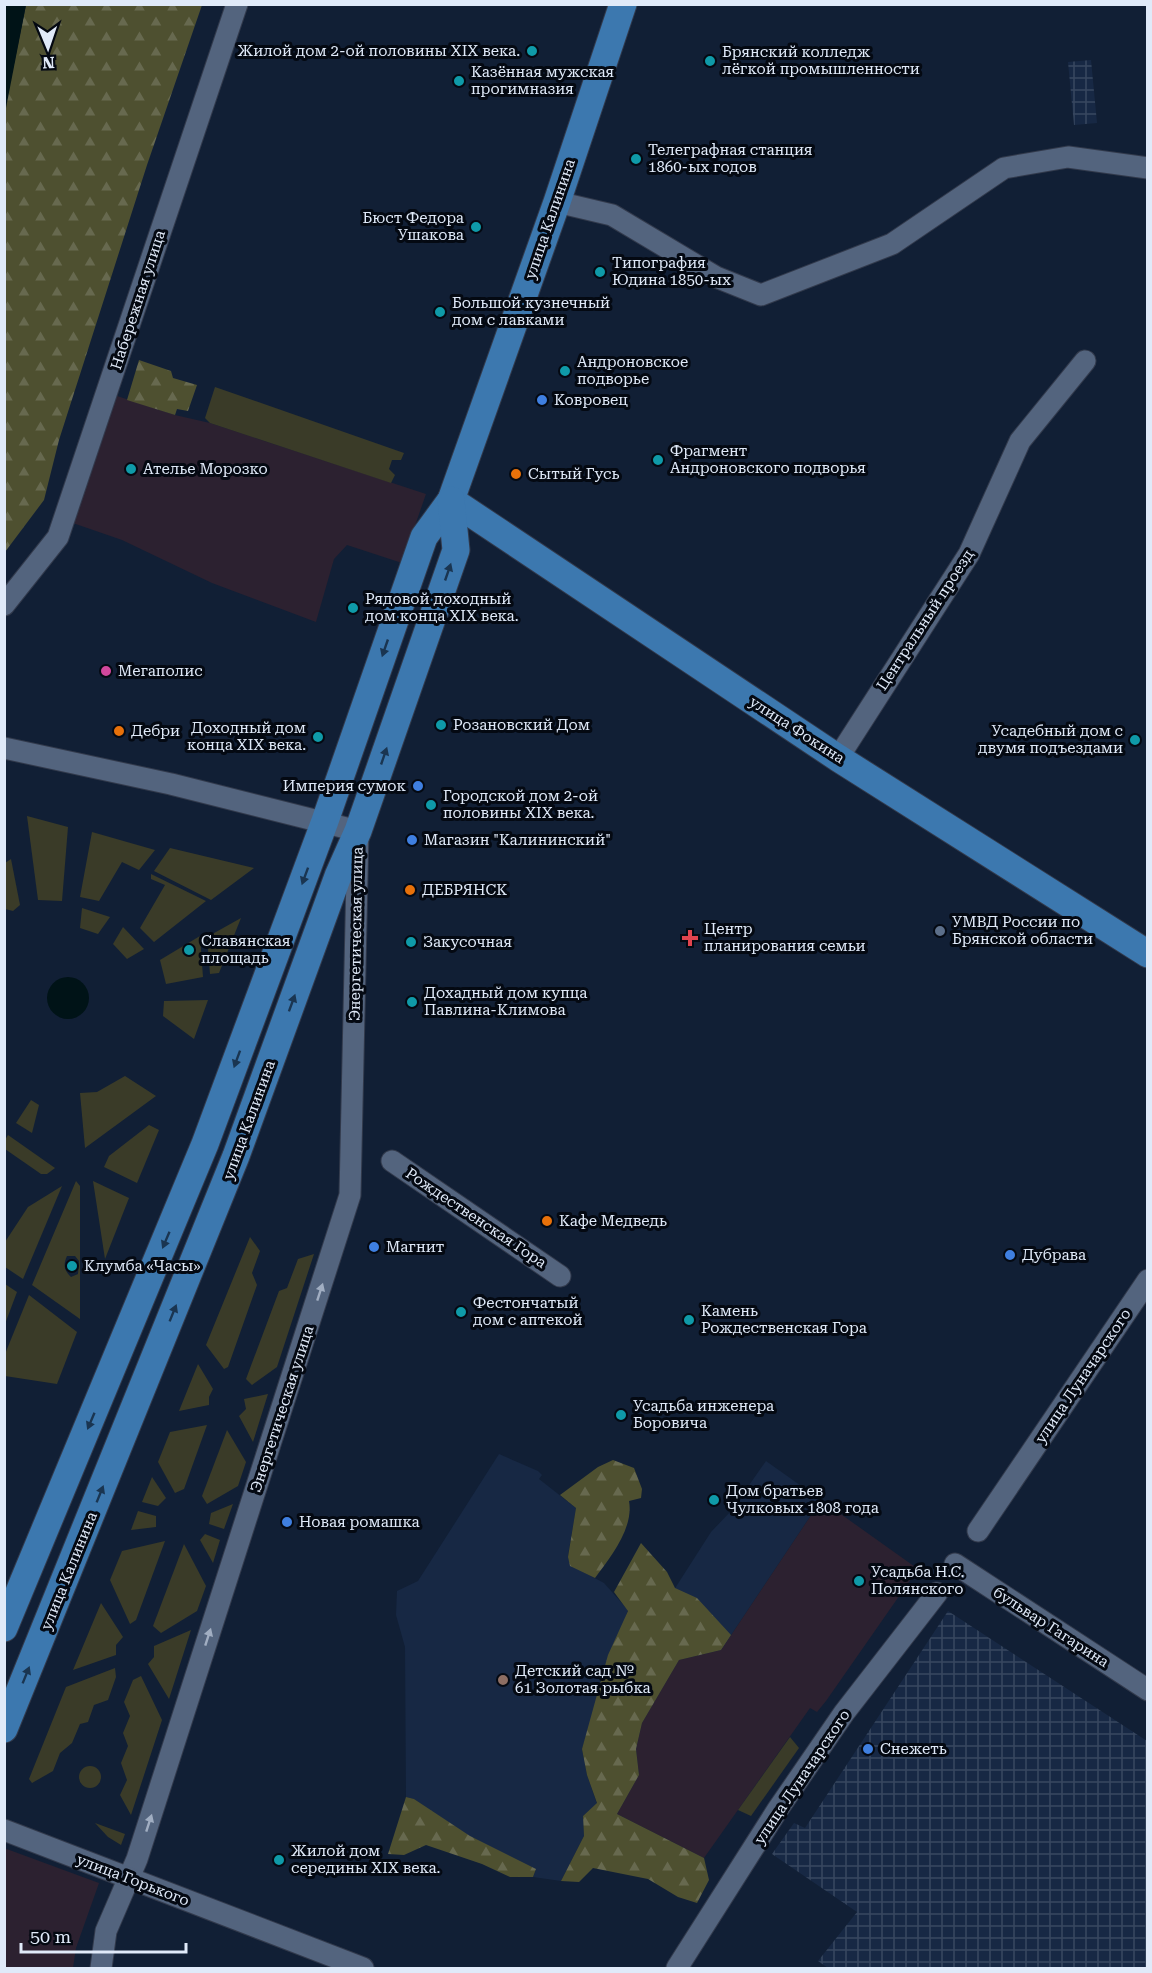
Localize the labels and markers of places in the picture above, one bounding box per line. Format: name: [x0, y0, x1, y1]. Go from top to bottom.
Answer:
place label: Жилой дом 2-ой половины XIX века.: [237, 42, 520, 60]
place label: Брянский колледж лёгкой промышленности: [722, 43, 920, 78]
marker: Жилой дом 2-ой половины XIX века.: [525, 44, 539, 58]
marker: Брянский колледж лёгкой промышленности: [703, 54, 717, 68]
place label: Казённая мужская прогимназия: [471, 63, 614, 98]
marker: Казённая мужская прогимназия: [452, 74, 466, 88]
place label: Телеграфная станция 1860-ых годов: [648, 141, 813, 176]
marker: Телеграфная станция 1860-ых годов: [629, 152, 643, 166]
place label: Бюст Федора Ушакова: [363, 209, 464, 244]
marker: Бюст Федора Ушакова: [469, 220, 483, 234]
place label: Типография Юдина 1850-ых: [612, 254, 731, 289]
marker: Типография Юдина 1850-ых: [593, 265, 607, 279]
place label: Большой кузнечный дом с лавками: [452, 294, 610, 329]
marker: Большой кузнечный дом с лавками: [433, 305, 447, 319]
place label: Андроновское подворье: [577, 353, 688, 388]
marker: Андроновское подворье: [558, 364, 572, 378]
place label: Ковровец: [554, 391, 628, 409]
marker: Ковровец: [535, 393, 549, 407]
place label: Фрагмент Андроновского подворья: [670, 442, 866, 477]
marker: Фрагмент Андроновского подворья: [651, 453, 665, 467]
place label: Ателье Морозко: [143, 460, 268, 478]
marker: Ателье Морозко: [124, 462, 138, 476]
place label: Сытый Гусь: [528, 465, 619, 483]
marker: Сытый Гусь: [509, 467, 523, 481]
place label: Рядовой доходный дом конца XIX века.: [365, 590, 519, 625]
marker: Рядовой доходный дом конца XIX века.: [346, 601, 360, 615]
place label: Мегаполис: [118, 662, 203, 680]
marker: Мегаполис: [99, 664, 113, 678]
place label: Розановский Дом: [453, 716, 590, 734]
marker: Розановский Дом: [434, 718, 448, 732]
place label: Доходный дом конца XIX века.: [187, 719, 306, 754]
place label: Дебри: [131, 722, 180, 740]
place label: Усадебный дом с двумя подъездами: [978, 722, 1123, 757]
marker: Дебри: [112, 724, 126, 738]
marker: Доходный дом конца XIX века.: [311, 730, 325, 744]
marker: Усадебный дом с двумя подъездами: [1128, 733, 1142, 747]
place label: Империя сумок: [283, 777, 406, 795]
marker: Империя сумок: [411, 779, 425, 793]
place label: Городской дом 2-ой половины XIX века.: [443, 787, 598, 822]
marker: Городской дом 2-ой половины XIX века.: [424, 798, 438, 812]
place label: Магазин "Калининский": [424, 831, 611, 849]
marker: Магазин "Калининский": [405, 833, 419, 847]
place label: ДЕБРЯНСК: [422, 881, 507, 899]
marker: ДЕБРЯНСК: [403, 883, 417, 897]
place label: УМВД России по Брянской области: [952, 913, 1093, 948]
place label: Центр планирования семьи: [704, 920, 866, 955]
marker: УМВД России по Брянской области: [933, 924, 947, 938]
marker: Центр планирования семьи: [681, 929, 699, 947]
place label: Славянская площадь: [201, 932, 290, 967]
place label: Закусочная: [423, 933, 512, 951]
marker: Закусочная: [404, 935, 418, 949]
marker: Славянская площадь: [182, 943, 196, 957]
place label: Дохадный дом купца Павлина-Климова: [424, 984, 587, 1019]
marker: Дохадный дом купца Павлина-Климова: [405, 995, 419, 1009]
place label: Кафе Медведь: [559, 1212, 667, 1230]
marker: Кафе Медведь: [540, 1214, 554, 1228]
place label: Магнит: [386, 1238, 444, 1256]
marker: Магнит: [367, 1240, 381, 1254]
place label: Дубрава: [1022, 1246, 1086, 1264]
marker: Дубрава: [1003, 1248, 1017, 1262]
place label: Клумба «Часы»: [84, 1257, 201, 1275]
marker: Клумба «Часы»: [65, 1259, 79, 1273]
place label: Фестончатый дом с аптекой: [473, 1294, 583, 1329]
place label: Камень Рождественская Гора: [701, 1302, 867, 1337]
marker: Фестончатый дом с аптекой: [454, 1305, 468, 1319]
marker: Камень Рождественская Гора: [682, 1313, 696, 1327]
place label: Усадьба инженера Боровича: [633, 1397, 774, 1432]
marker: Усадьба инженера Боровича: [614, 1408, 628, 1422]
place label: Дом братьев Чулковых 1808 года: [726, 1482, 879, 1517]
marker: Дом братьев Чулковых 1808 года: [707, 1493, 721, 1507]
place label: Новая ромашка: [299, 1513, 420, 1531]
marker: Новая ромашка: [280, 1515, 294, 1529]
place label: Усадьба Н.С. Полянского: [871, 1563, 964, 1598]
marker: Усадьба Н.С. Полянского: [852, 1574, 866, 1588]
place label: Детский сад № 61 Золотая рыбка: [515, 1662, 651, 1697]
marker: Детский сад № 61 Золотая рыбка: [496, 1673, 510, 1687]
place label: Снежеть: [880, 1740, 947, 1758]
marker: Снежеть: [861, 1742, 875, 1756]
place label: Жилой дом середины XIX века.: [291, 1842, 440, 1877]
marker: Жилой дом середины XIX века.: [272, 1853, 286, 1867]

